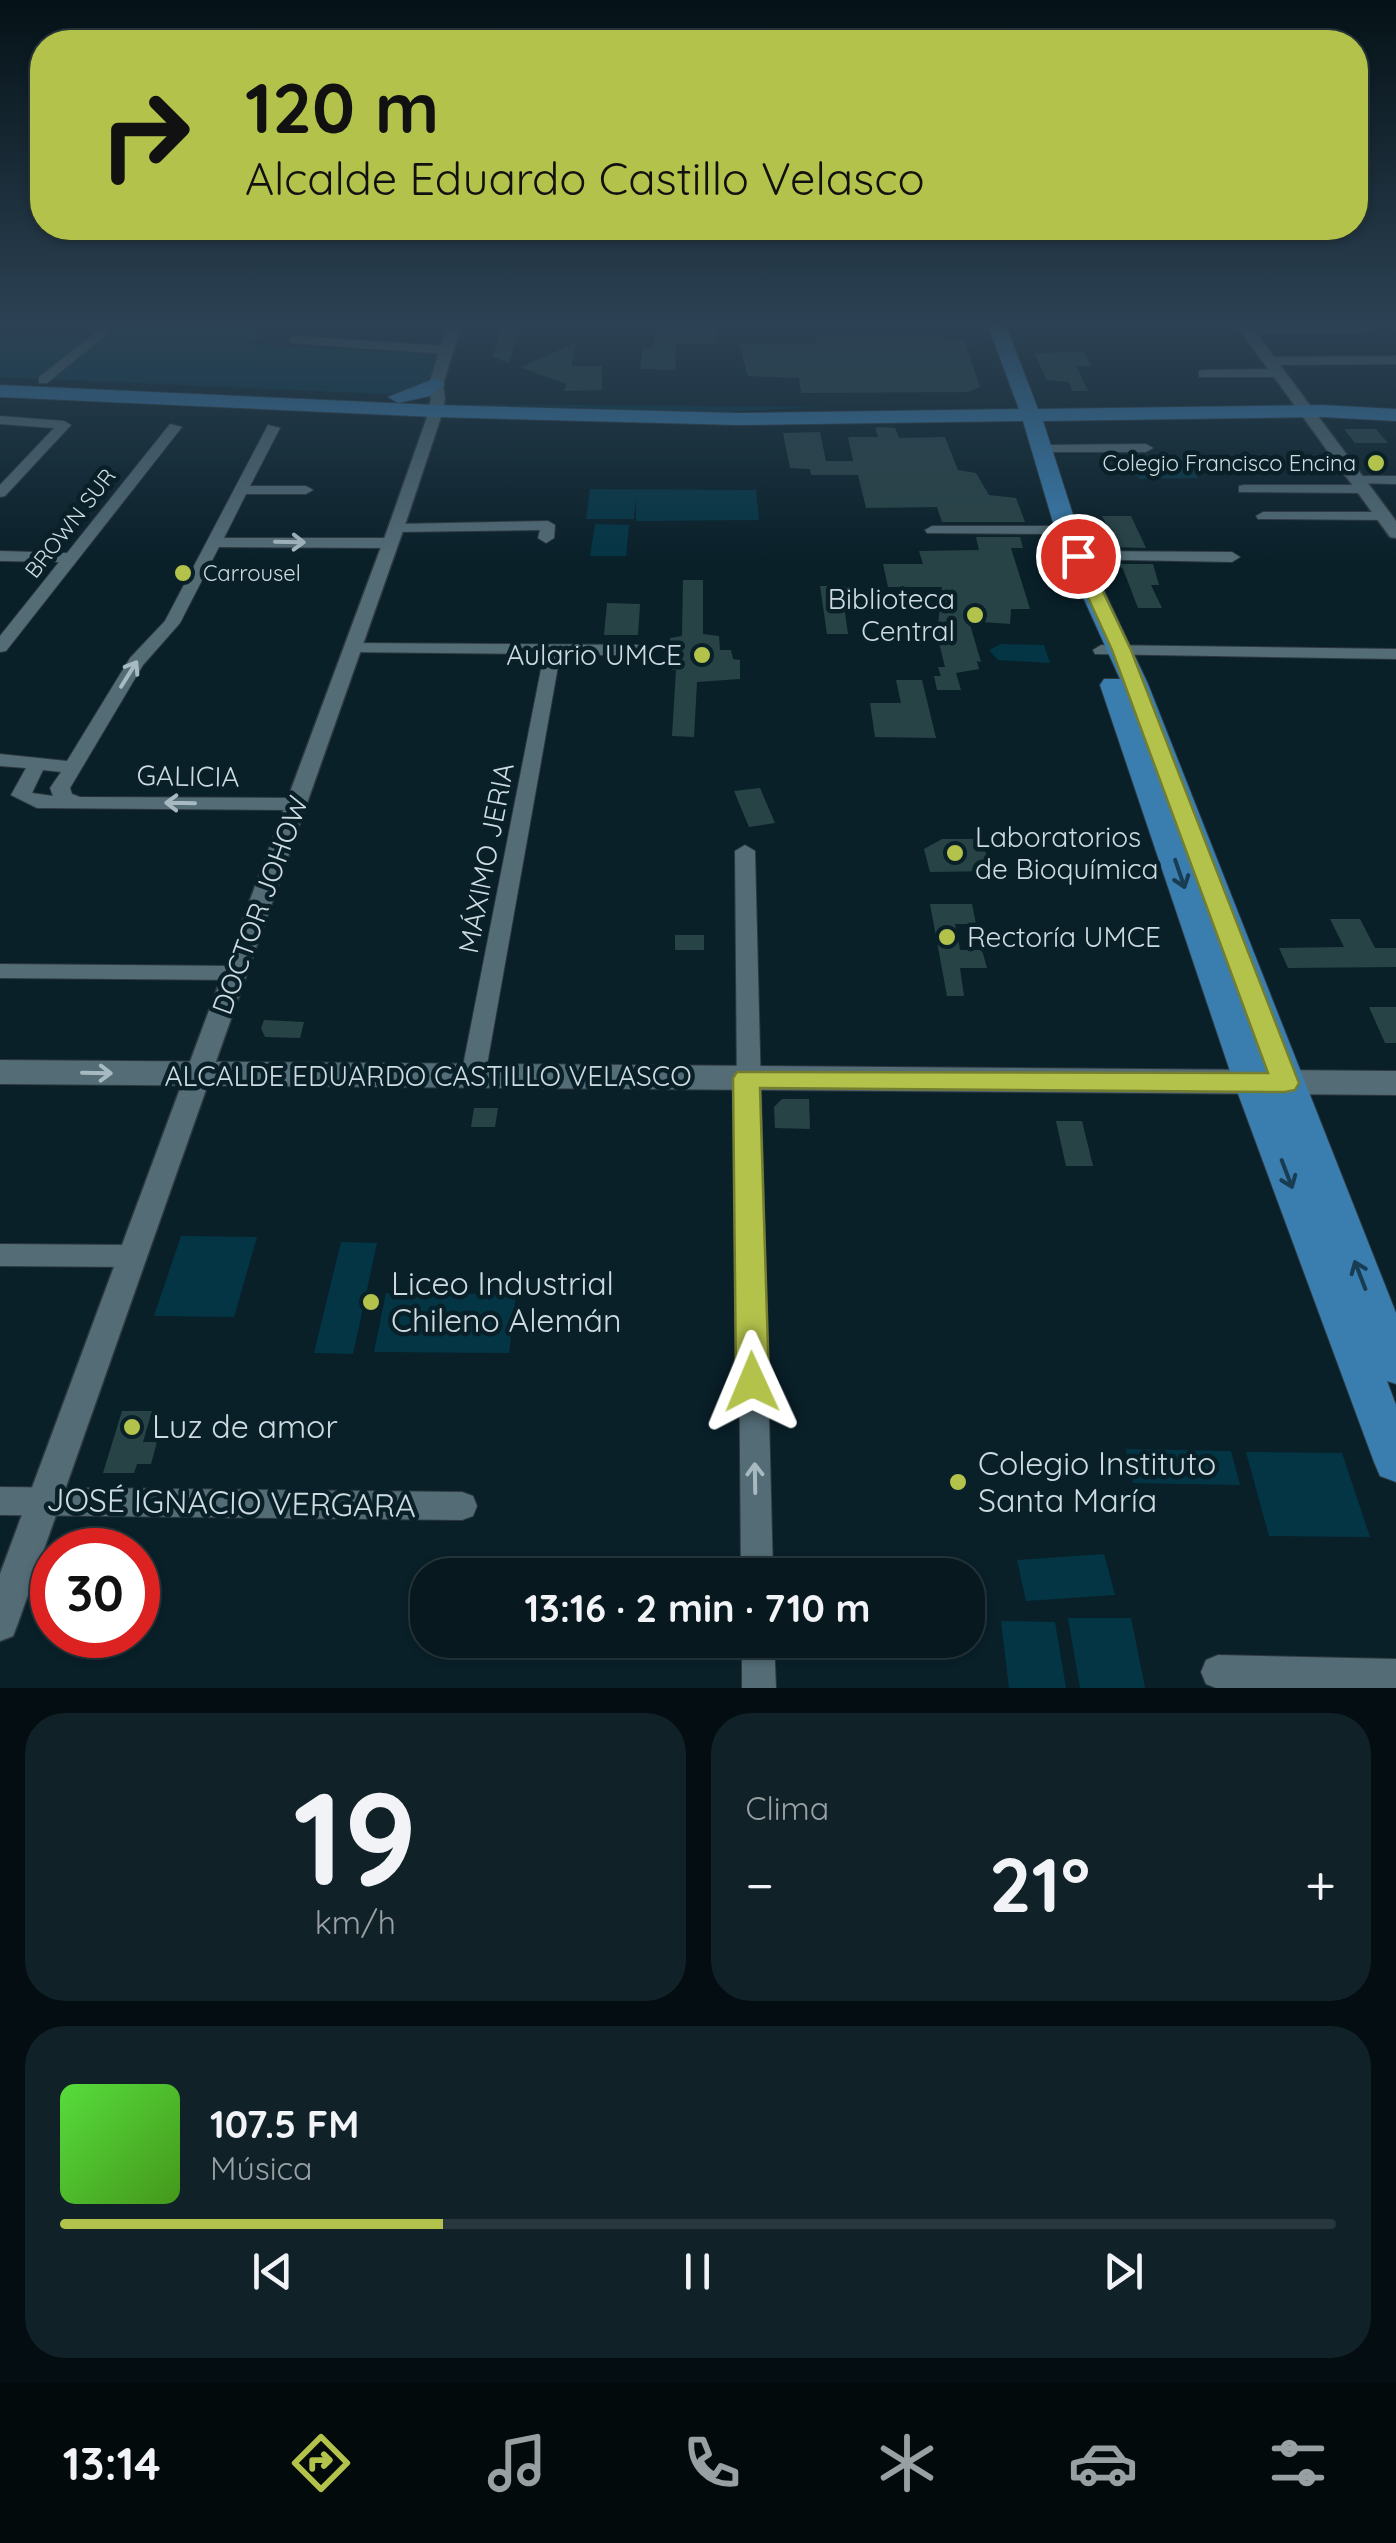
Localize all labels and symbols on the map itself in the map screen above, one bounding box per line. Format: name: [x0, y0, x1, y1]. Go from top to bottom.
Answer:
place label: Colegio Francisco Encina: [1102, 449, 1356, 477]
marker: Colegio Francisco Encina: [1365, 452, 1387, 474]
street label: BROWN SUR: [18, 463, 122, 583]
pin: [1036, 514, 1121, 599]
one-way arrow: [273, 533, 305, 552]
place label: Carrousel: [203, 559, 301, 587]
marker: Carrousel: [172, 562, 194, 584]
place label: Biblioteca Central: [828, 581, 955, 648]
marker: Biblioteca Central: [964, 604, 986, 626]
place label: Aulario UMCE: [506, 637, 682, 672]
marker: Aulario UMCE: [691, 644, 713, 666]
one-way arrow: [118, 661, 139, 689]
street label: GALICIA: [136, 757, 240, 794]
street label: MÁXIMO JERIA: [450, 760, 521, 956]
street label: DOCTOR JOHOW: [204, 791, 315, 1019]
one-way arrow: [164, 794, 196, 812]
place label: Laboratorios de Bioquímica: [975, 819, 1158, 886]
marker: Laboratorios de Bioquímica: [944, 842, 966, 864]
one-way arrow: [1172, 858, 1190, 890]
place label: Rectoría UMCE: [967, 919, 1161, 954]
marker: Rectoría UMCE: [936, 926, 958, 948]
street label: ALCALDE EDUARDO CASTILLO VELASCO: [164, 1058, 692, 1093]
one-way arrow: [80, 1064, 113, 1082]
one-way arrow: [1279, 1157, 1297, 1188]
one-way arrow: [1350, 1261, 1368, 1291]
place label: Liceo Industrial Chileno Alemán: [391, 1263, 622, 1340]
marker: Liceo Industrial Chileno Alemán: [360, 1291, 382, 1313]
position arrow: [700, 1330, 804, 1434]
place label: Luz de amor: [152, 1406, 338, 1446]
marker: Luz de amor: [121, 1416, 143, 1438]
place label: Colegio Instituto Santa María: [978, 1443, 1216, 1520]
one-way arrow: [745, 1462, 764, 1494]
marker: Colegio Instituto Santa María: [947, 1471, 969, 1493]
street label: JOSÉ IGNACIO VERGARA: [46, 1479, 416, 1525]
speed limit sign: 30: [30, 1528, 160, 1658]

